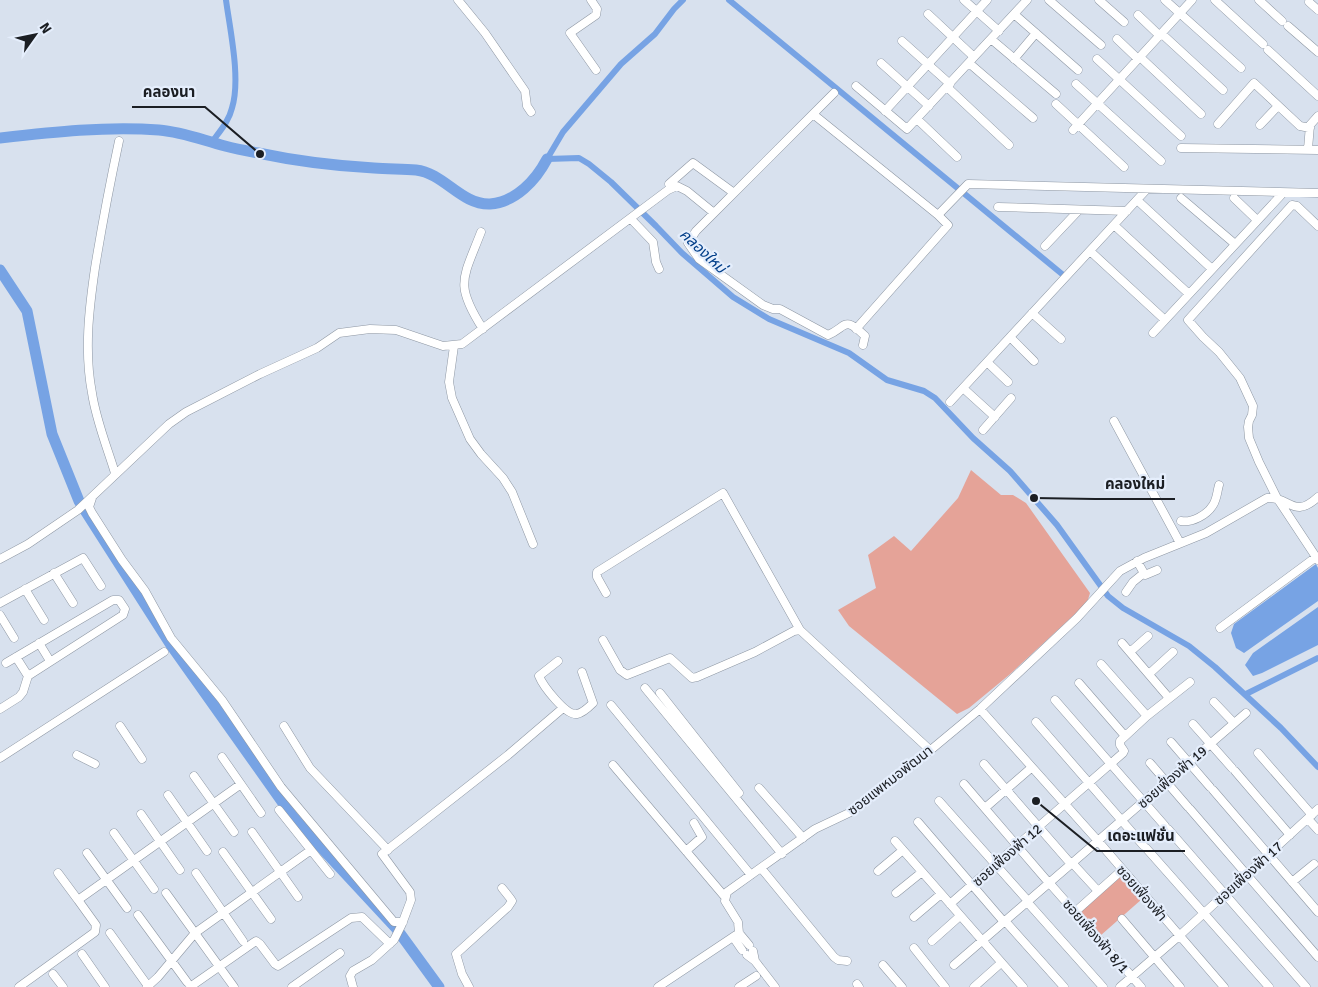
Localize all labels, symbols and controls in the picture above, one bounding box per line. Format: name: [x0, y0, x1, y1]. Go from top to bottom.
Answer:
north arrow: [10, 10, 60, 60]
text: N: [36, 19, 55, 37]
callout: คลองนา: [132, 77, 205, 107]
text: คลองนา: [143, 83, 195, 101]
water label: คลองใหม่: [676, 225, 731, 278]
callout: คลองใหม่: [1095, 469, 1175, 499]
text: คลองใหม่: [1105, 475, 1165, 493]
street label: ซอยเฟื่องฟ้า 19: [1133, 741, 1211, 812]
street label: ซอยแพหมอพัฒนา: [844, 742, 936, 819]
street label: ซอยเฟื่องฟ้า 12: [968, 819, 1046, 890]
callout: เดอะแฟชั่น: [1097, 821, 1185, 851]
text: เดอะแฟชั่น: [1107, 826, 1175, 845]
street label: ซอยเฟื่องฟ้า 17: [1209, 837, 1286, 909]
street label: ซอยเฟื่องฟ้า: [1113, 861, 1172, 925]
street label: ซอยเฟื่องฟ้า 8/1: [1059, 895, 1134, 977]

